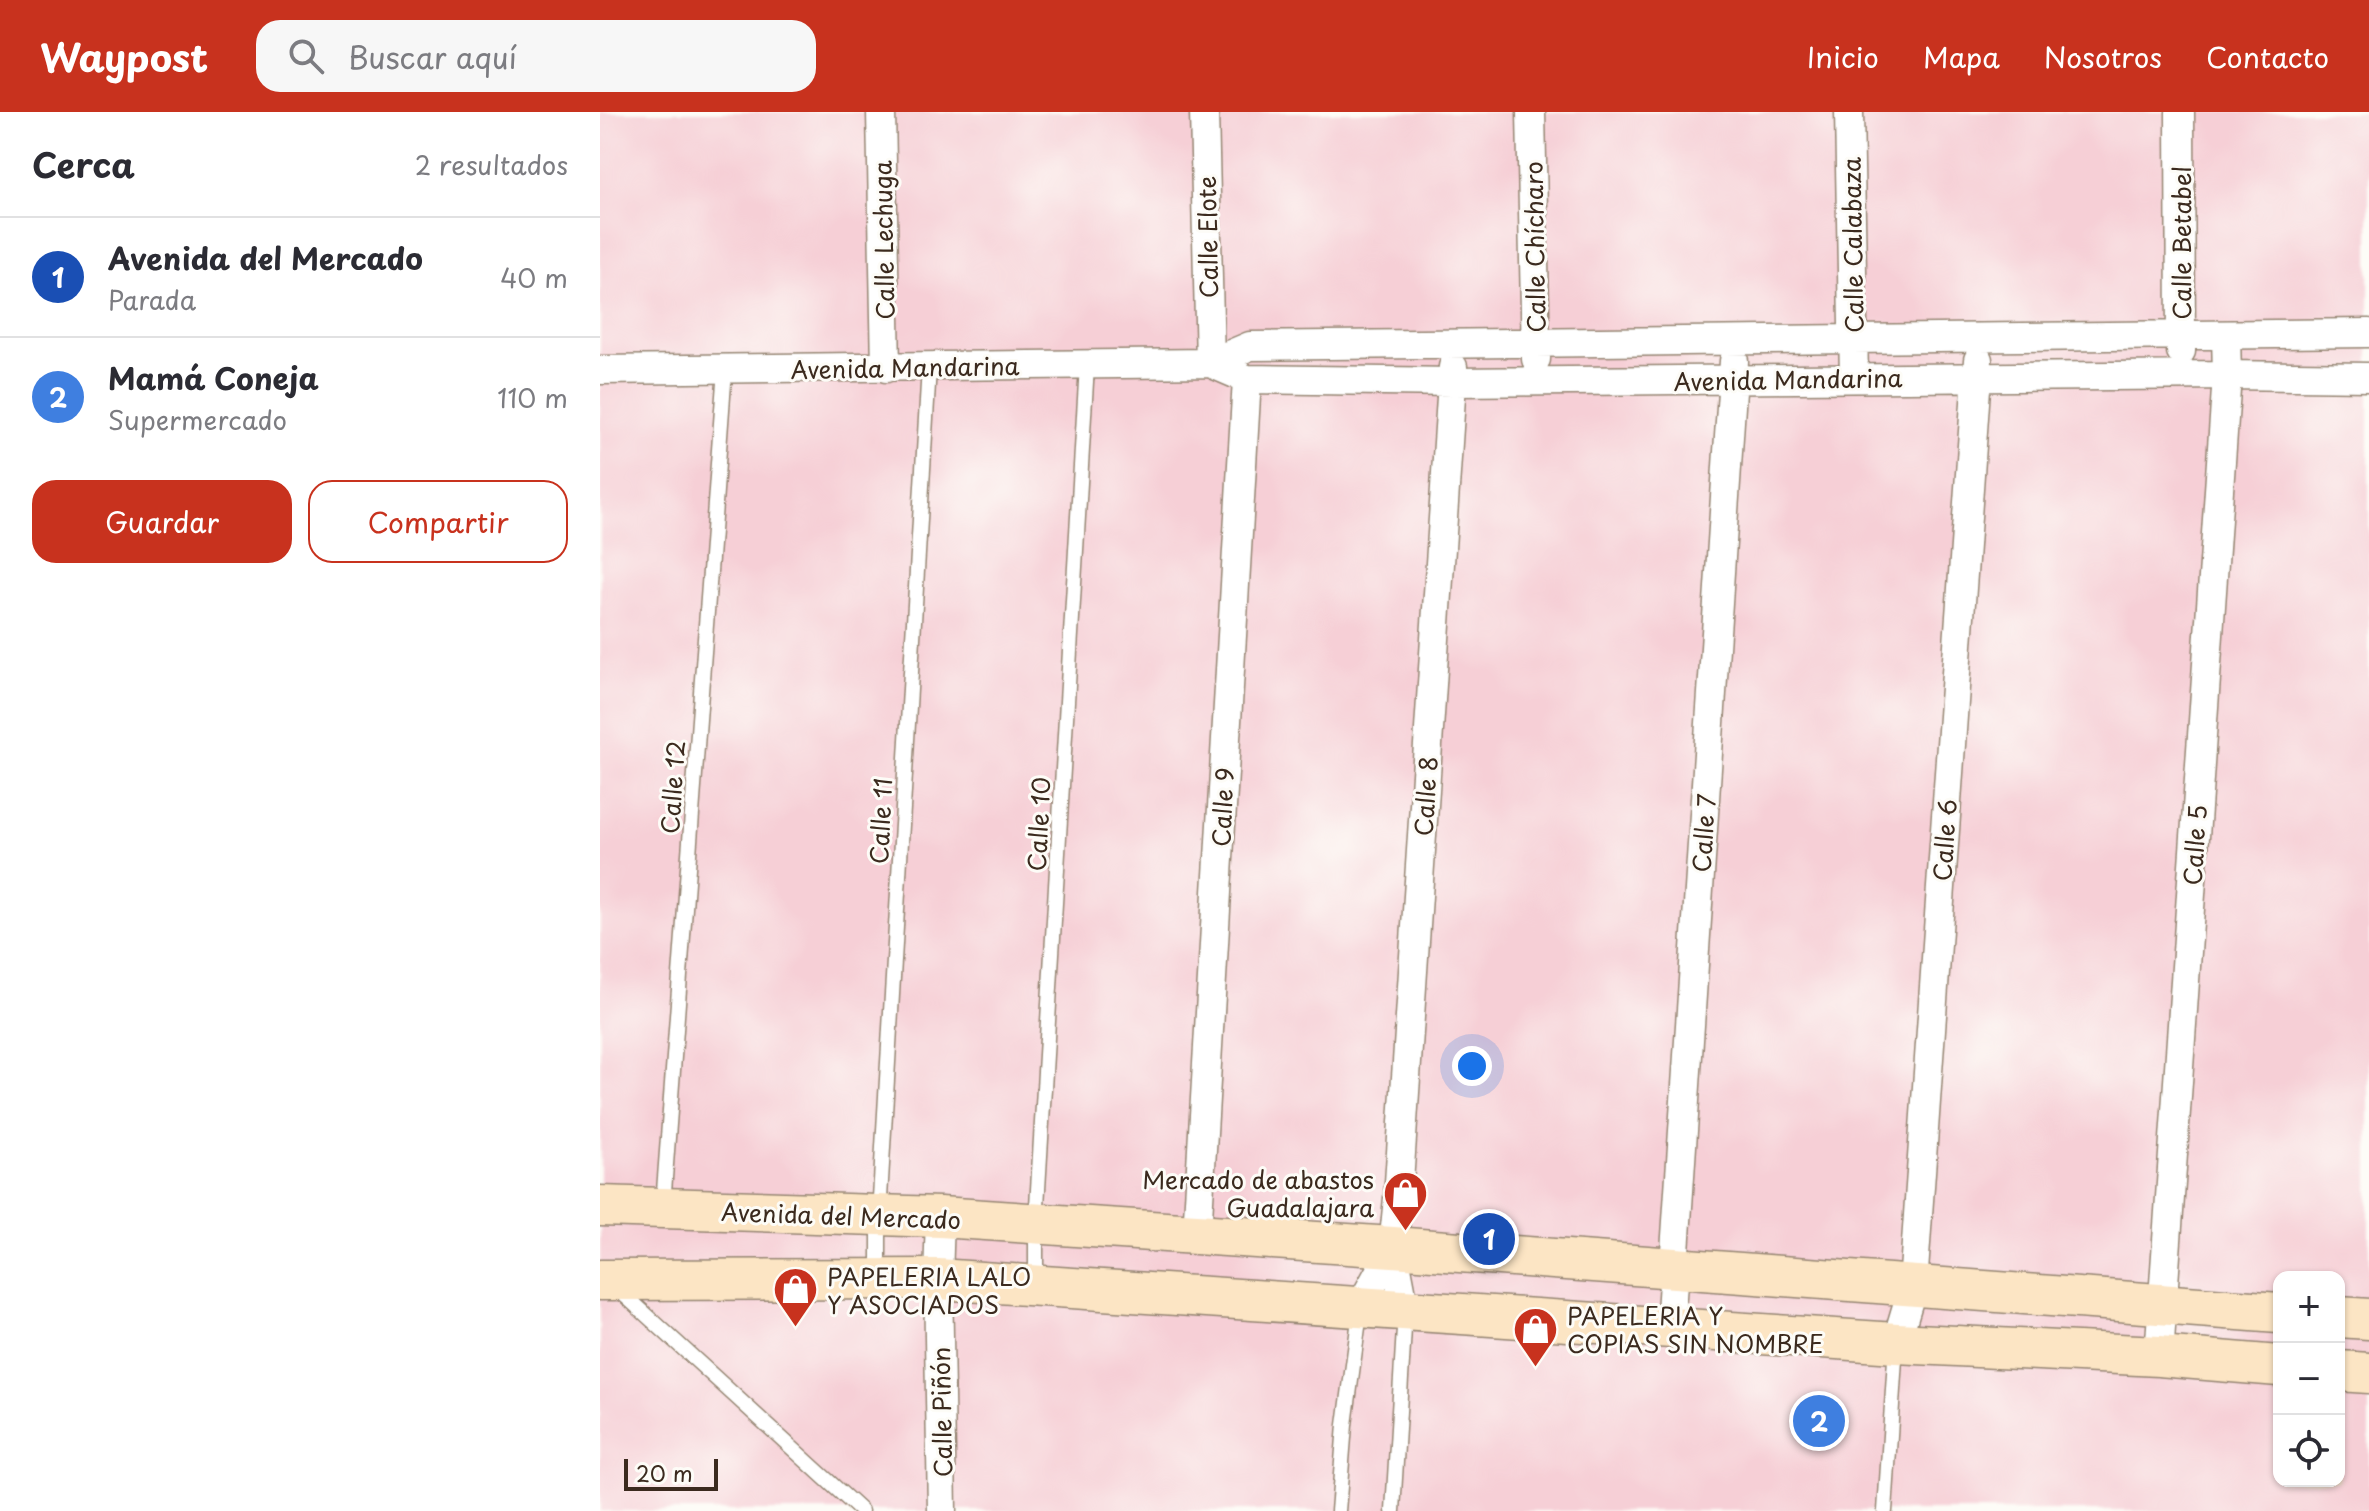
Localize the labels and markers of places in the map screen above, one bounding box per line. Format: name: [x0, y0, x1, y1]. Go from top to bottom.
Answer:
place label: Mercado de abastos Guadalajara: [1142, 1161, 1374, 1225]
shop icon: Mercado de abastos Guadalajara: [1381, 1169, 1429, 1232]
pin: 1: [1463, 1209, 1515, 1269]
place label: PAPELERIA LALO Y ASOCIADOS: [827, 1258, 1031, 1322]
shop icon: PAPELERIA LALO Y ASOCIADOS: [772, 1266, 820, 1329]
place label: PAPELERIA Y COPIAS SIN NOMBRE: [1567, 1297, 1824, 1361]
shop icon: PAPELERIA Y COPIAS SIN NOMBRE: [1512, 1305, 1560, 1368]
pin: 2: [1793, 1391, 1845, 1451]

